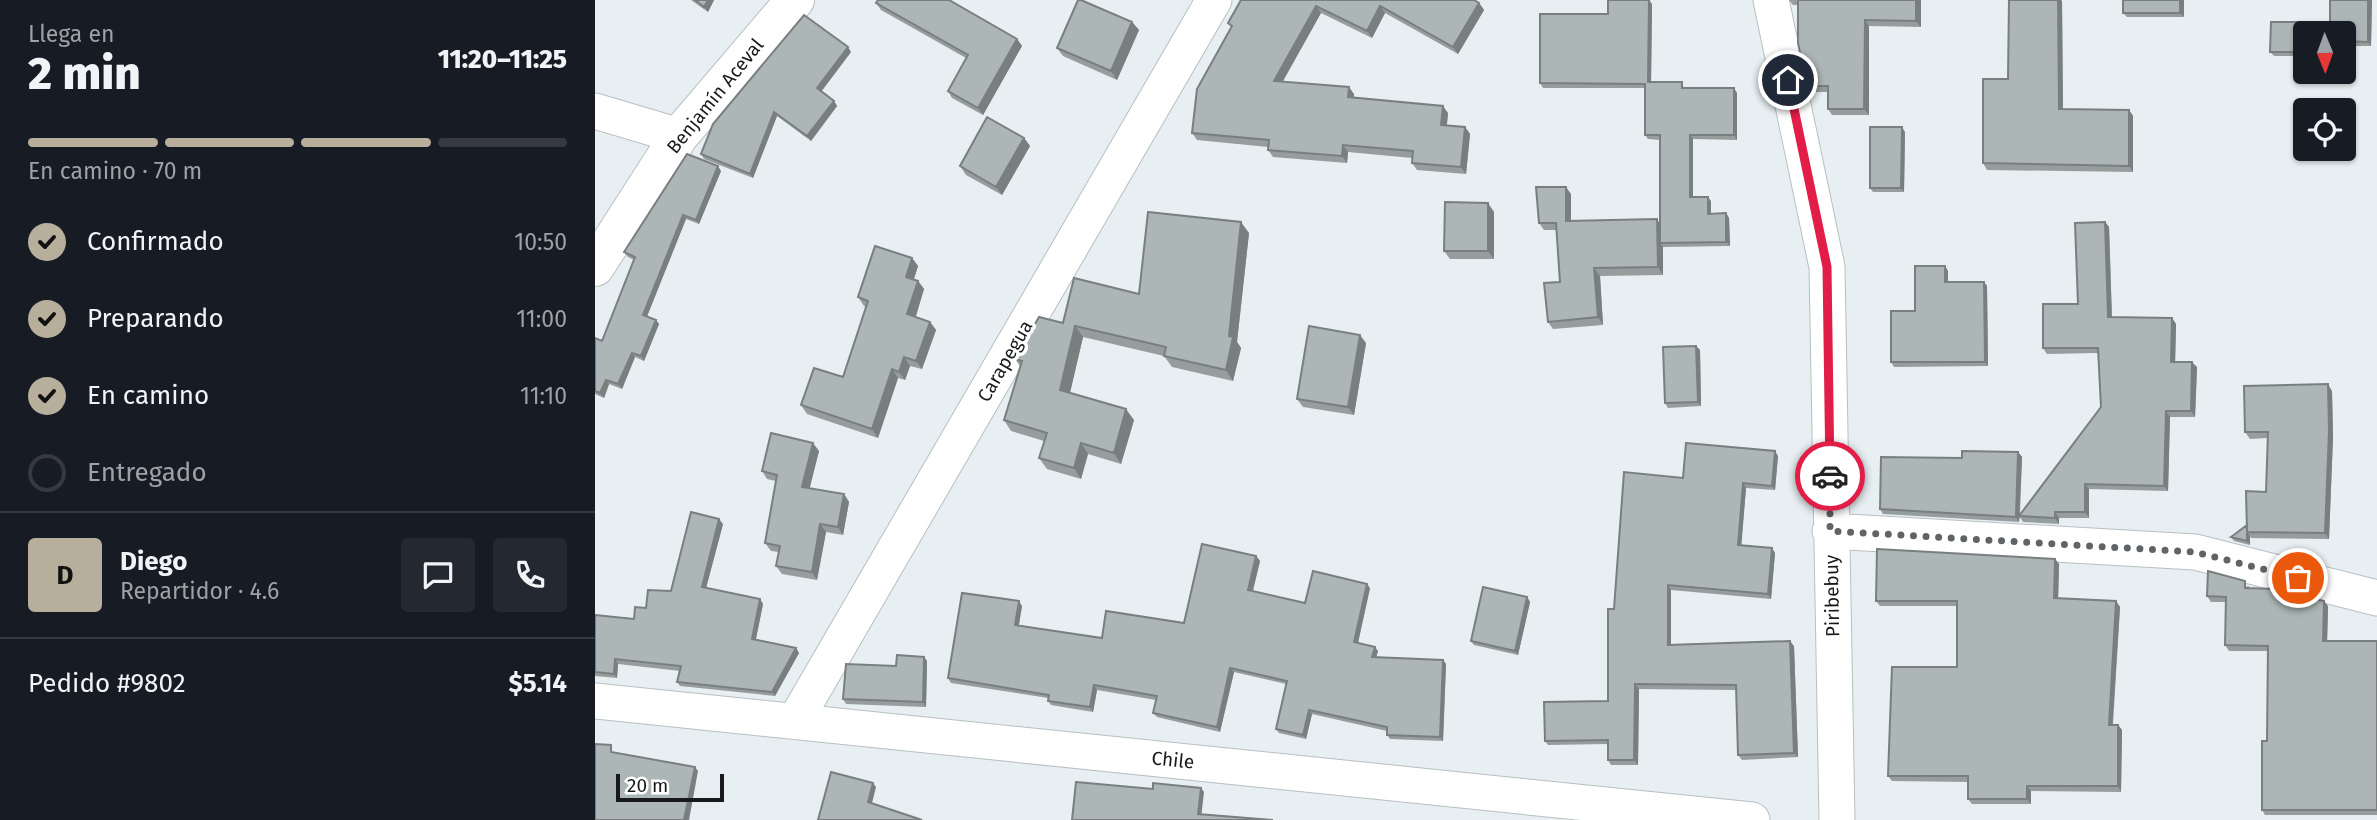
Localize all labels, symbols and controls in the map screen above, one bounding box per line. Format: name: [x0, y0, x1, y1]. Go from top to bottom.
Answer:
text: Llega en: [28, 20, 114, 48]
north arrow: [2293, 21, 2355, 84]
map controls: [2293, 21, 2356, 161]
street label: Benjamín Aceval: [662, 34, 769, 158]
text: 11:20–11:25: [438, 44, 567, 75]
text: 2 min: [28, 46, 141, 101]
pin: [1758, 50, 1818, 110]
icon: home: [1769, 61, 1807, 99]
button: locate: [2293, 98, 2356, 161]
text: En camino · 70 m: [28, 157, 202, 185]
icon: check: [28, 223, 66, 261]
text: Confirmado: [87, 226, 224, 257]
text: 10:50: [514, 228, 567, 256]
icon: check: [28, 300, 66, 338]
text: Preparando: [87, 303, 224, 334]
text: 11:00: [516, 305, 567, 333]
street label: Carapegua: [972, 316, 1038, 406]
icon: check: [28, 377, 66, 415]
text: En camino: [87, 380, 209, 411]
text: 11:10: [520, 382, 567, 410]
courier: [1795, 441, 1865, 511]
text: Entregado: [87, 457, 207, 488]
icon: car: [1811, 457, 1849, 495]
button: chat: [401, 538, 475, 612]
button: phone: [493, 538, 567, 612]
text: Diego: [120, 546, 188, 577]
pin: [2268, 548, 2328, 608]
street label: Piribebuy: [1820, 554, 1844, 637]
icon: bag: [2279, 559, 2317, 597]
text: D: [57, 560, 73, 591]
text: Repartidor · 4.6: [120, 577, 279, 605]
text: Pedido #9802: [28, 668, 186, 699]
text: $5.14: [508, 668, 567, 699]
street label: Chile: [1151, 746, 1195, 774]
scale bar: [616, 771, 725, 803]
text: 20 m: [627, 774, 668, 797]

